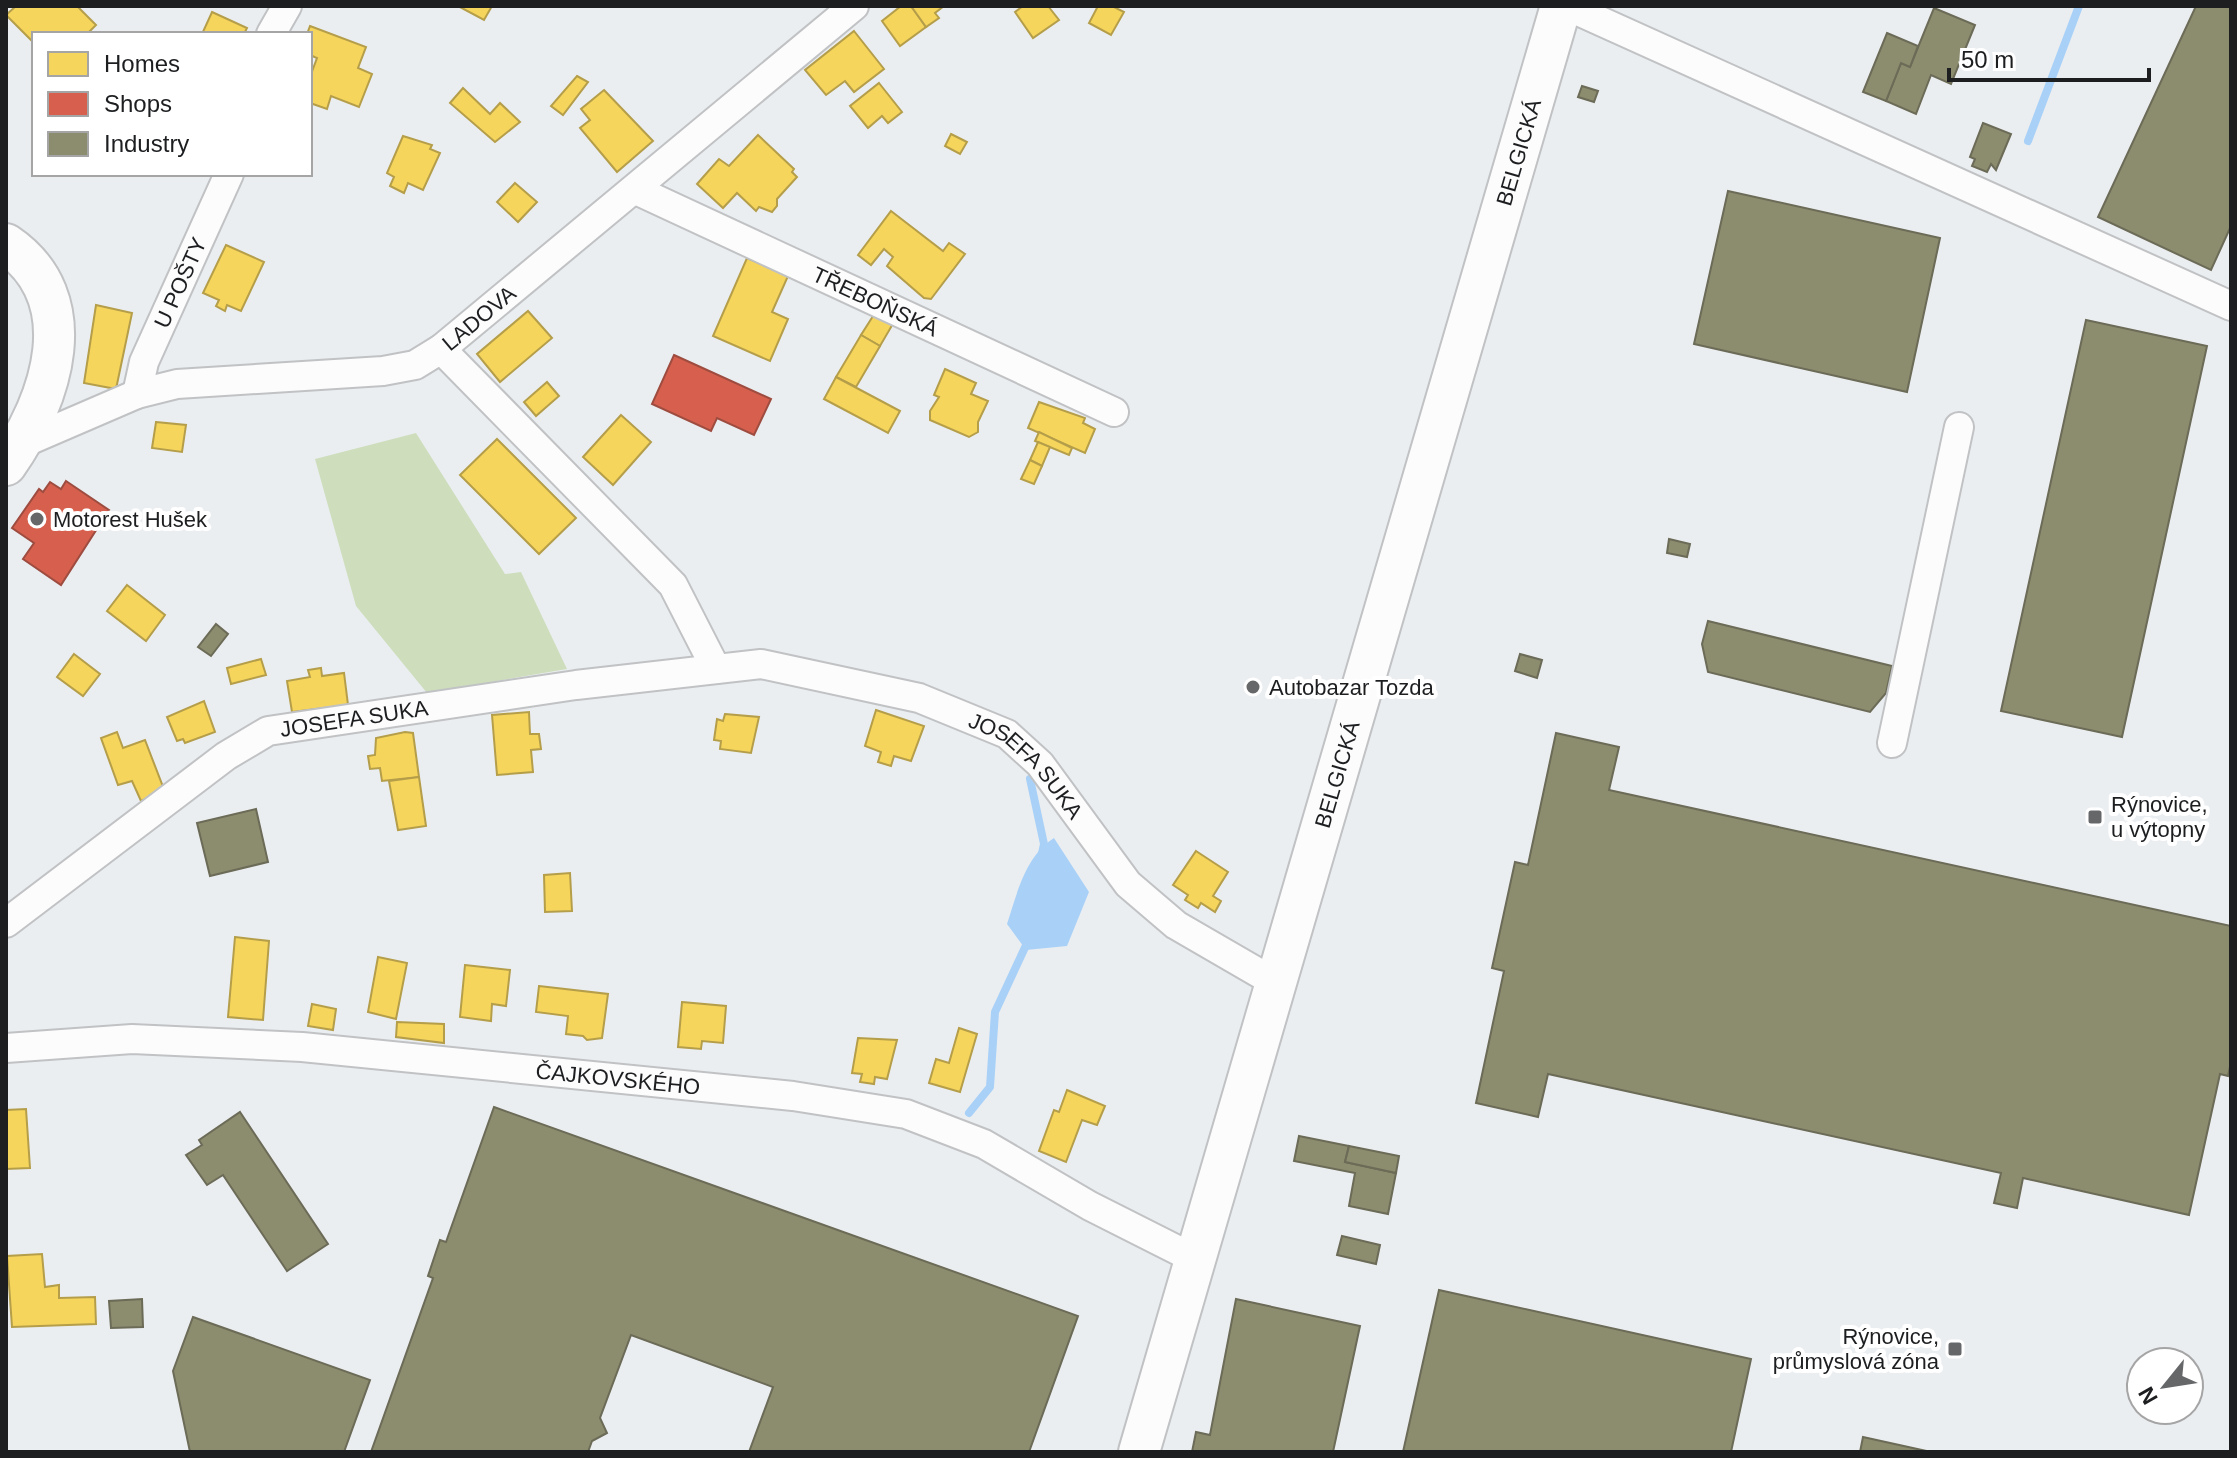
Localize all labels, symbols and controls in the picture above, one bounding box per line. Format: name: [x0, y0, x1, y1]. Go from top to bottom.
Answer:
legend: [32, 32, 312, 176]
scale bar: [1949, 32, 2149, 82]
text: 50 m: [1961, 46, 2014, 73]
text: Homes: [104, 50, 180, 77]
text: Shops: [104, 90, 172, 117]
street label: BELGICKÁ: [1491, 96, 1546, 209]
text: Industry: [104, 130, 189, 157]
street label: U POŠTY: [149, 233, 212, 332]
street label: TŘEBOŇSKÁ: [808, 262, 942, 342]
street label: LADOVA: [437, 280, 521, 356]
place label: Motorest Hušek: [53, 507, 208, 532]
marker: Motorest Hušek: [28, 510, 46, 528]
place label: Autobazar Tozda: [1269, 675, 1434, 700]
marker: Autobazar Tozda: [1244, 678, 1262, 696]
street label: JOSEFA SUKA: [278, 695, 430, 742]
street label: JOSEFA SUKA: [965, 708, 1088, 824]
street label: BELGICKÁ: [1310, 718, 1365, 831]
place label: Rýnovice, u výtopny: [2111, 792, 2208, 842]
marker: Rýnovice, u výtopny: [2086, 808, 2104, 826]
street label: ČAJKOVSKÉHO: [534, 1058, 701, 1100]
place label: Rýnovice, průmyslová zóna: [1773, 1324, 1940, 1374]
marker: Rýnovice, průmyslová zóna: [1946, 1340, 1964, 1358]
north arrow: [2125, 1346, 2205, 1426]
text: N: [2133, 1383, 2163, 1409]

